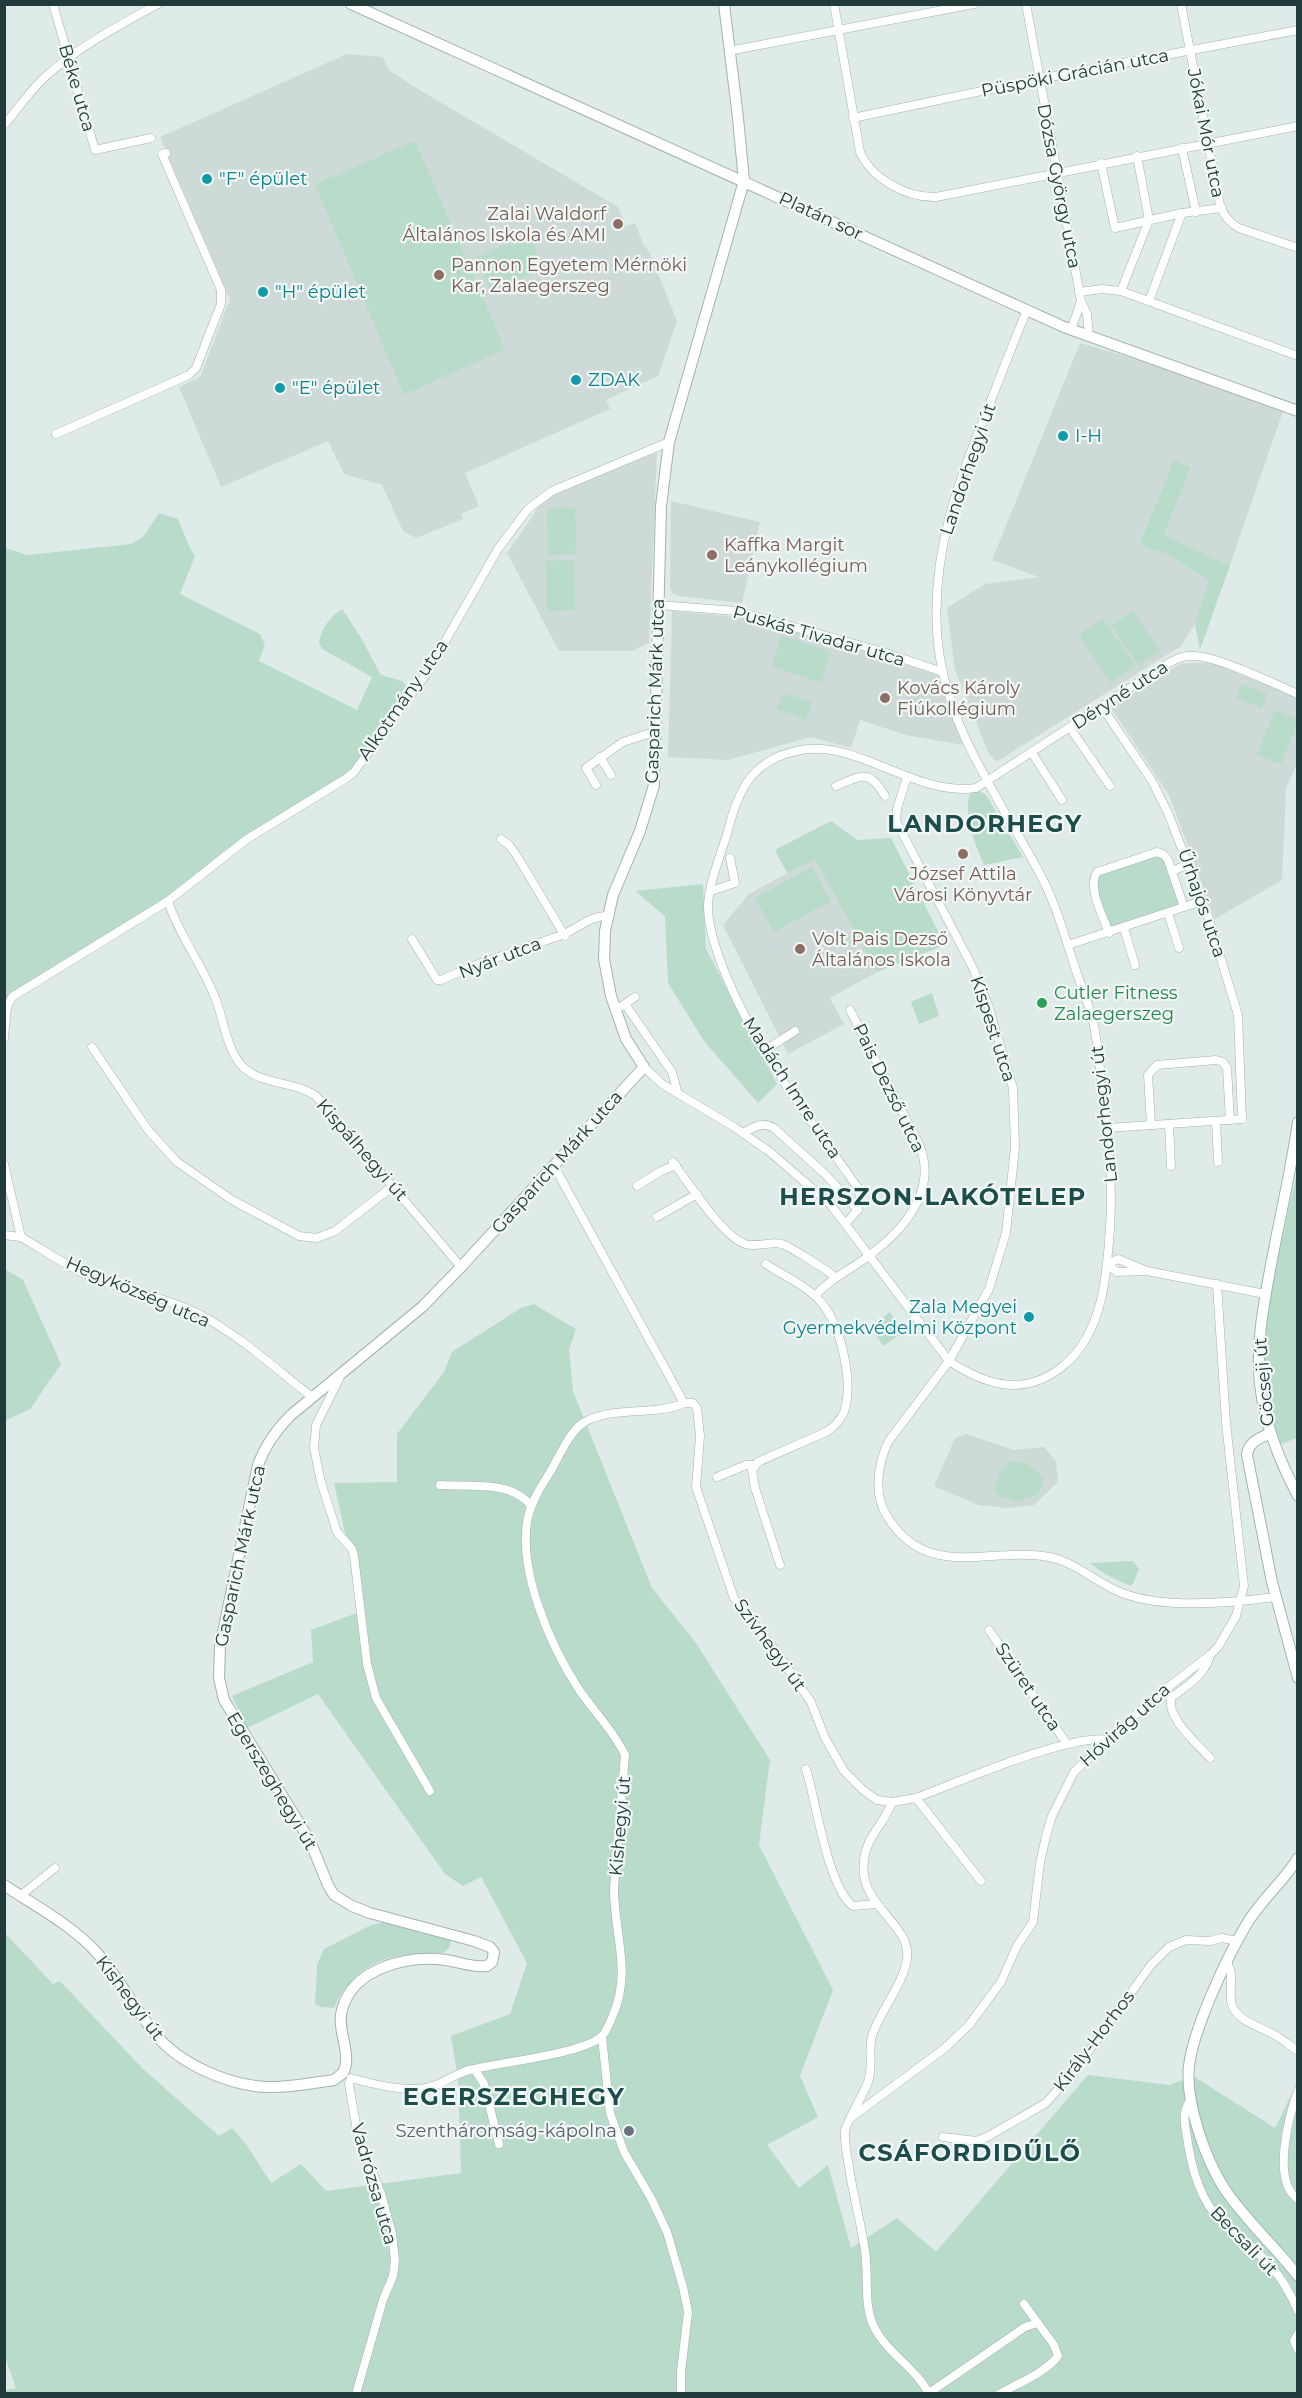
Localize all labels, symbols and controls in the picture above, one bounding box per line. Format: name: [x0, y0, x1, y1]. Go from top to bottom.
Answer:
street label: Béke utca: [54, 42, 100, 134]
street label: Püspöki Grácián utca: [979, 44, 1171, 102]
street label: Jókai Mór utca: [1182, 65, 1229, 200]
street label: Dózsa György utca: [1032, 102, 1086, 270]
place label: "F" épület: [219, 168, 307, 190]
marker: "F" épület: [200, 172, 214, 186]
street label: Platán sor: [776, 187, 866, 245]
place label: Zalai Waldorf Általános Iskola és AMI: [402, 203, 607, 246]
marker: Zalai Waldorf Általános Iskola és AMI: [611, 217, 625, 231]
place label: Pannon Egyetem Mérnöki Kar, Zalaegerszeg: [451, 254, 687, 297]
marker: Pannon Egyetem Mérnöki Kar, Zalaegerszeg: [432, 268, 446, 282]
place label: "H" épület: [275, 281, 366, 303]
marker: "H" épület: [256, 285, 270, 299]
place label: ZDAK: [588, 369, 640, 391]
marker: ZDAK: [569, 373, 583, 387]
place label: "E" épület: [292, 377, 380, 399]
marker: "E" épület: [273, 381, 287, 395]
street label: Landorhegyi út: [935, 400, 1001, 538]
place label: I-H: [1075, 425, 1102, 447]
marker: I-H: [1056, 429, 1070, 443]
place label: Kaffka Margit Leánykollégium: [724, 534, 868, 577]
marker: Kaffka Margit Leánykollégium: [705, 548, 719, 562]
street label: Gasparich Márk utca: [641, 598, 669, 784]
street label: Puskás Tivadar utca: [730, 601, 908, 671]
street label: Alkotmány utca: [353, 635, 453, 765]
street label: Déryné utca: [1068, 656, 1172, 734]
place label: Kovács Károly Fiúkollégium: [897, 677, 1020, 720]
marker: Kovács Károly Fiúkollégium: [878, 691, 892, 705]
district label: LANDORHEGY: [887, 809, 1083, 838]
street label: Űrhajós utca: [1173, 846, 1231, 960]
marker: József Attila Városi Könyvtár: [956, 847, 970, 861]
place label: József Attila Városi Könyvtár: [894, 863, 1032, 906]
place label: Volt Pais Dezső Általános Iskola: [812, 928, 951, 971]
street label: Nyár utca: [456, 932, 544, 984]
marker: Volt Pais Dezső Általános Iskola: [793, 942, 807, 956]
street label: Kispest utca: [966, 973, 1020, 1085]
place label: Cutler Fitness Zalaegerszeg: [1054, 982, 1178, 1025]
marker: Cutler Fitness Zalaegerszeg: [1035, 996, 1049, 1010]
street label: Madách Imre utca: [738, 1013, 846, 1163]
street label: Pais Dezső utca: [848, 1020, 930, 1156]
street label: Landorhegyi út: [1086, 1044, 1122, 1184]
street label: Gasparich Márk utca: [487, 1086, 627, 1238]
street label: Kispálhegyi út: [312, 1094, 412, 1206]
district label: HERSZON-LAKÓTELEP: [779, 1182, 1087, 1211]
street label: Hegyközség utca: [62, 1252, 214, 1332]
place label: Zala Megyei Gyermekvédelmi Központ: [783, 1296, 1017, 1339]
marker: Zala Megyei Gyermekvédelmi Központ: [1022, 1310, 1036, 1324]
street label: Göcseji út: [1249, 1337, 1279, 1427]
street label: Gasparich Márk utca: [210, 1463, 270, 1649]
street label: Szívhegyi út: [729, 1594, 811, 1696]
street label: Szüret utca: [990, 1639, 1066, 1735]
street label: Hóvirág utca: [1075, 1679, 1175, 1771]
street label: Egerszeghegyi út: [222, 1708, 322, 1854]
street label: Kishegyi út: [605, 1775, 635, 1877]
street label: Kishegyi út: [91, 1951, 169, 2045]
street label: Király-Horhos: [1049, 1986, 1139, 2096]
district label: EGERSZEGHEGY: [403, 2082, 625, 2111]
place label: Szentháromság-kápolna: [395, 2120, 617, 2142]
street label: Vadrózsa utca: [346, 2121, 402, 2247]
marker: Szentháromság-kápolna: [622, 2124, 636, 2138]
district label: CSÁFORDIDŰLŐ: [859, 2138, 1081, 2167]
street label: Becsali út: [1206, 2202, 1282, 2280]

